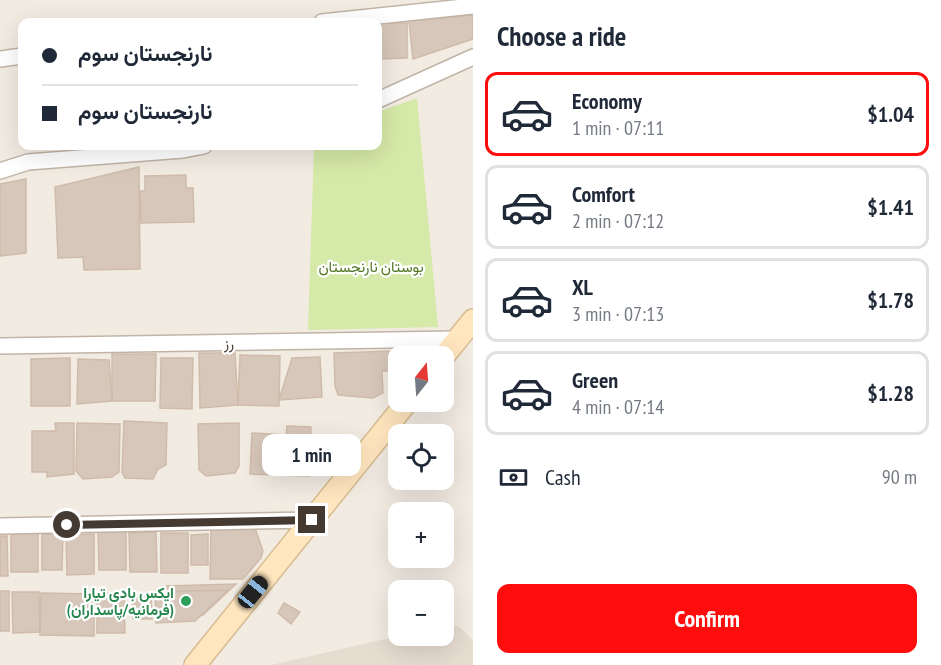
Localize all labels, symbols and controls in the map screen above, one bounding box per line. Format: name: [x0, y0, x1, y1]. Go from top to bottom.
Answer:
text: Choose a ride: [497, 19, 626, 53]
text: نارنجستان سوم: [78, 39, 212, 67]
icon: car: [500, 87, 554, 141]
text: Economy: [572, 87, 642, 115]
text: نارنجستان سوم: [78, 97, 212, 125]
text: $1.04: [867, 100, 914, 128]
text: 1 min · 07:11: [572, 115, 664, 141]
icon: car: [500, 180, 554, 234]
text: Comfort: [572, 180, 635, 208]
text: $1.41: [867, 193, 914, 221]
text: 2 min · 07:12: [572, 208, 664, 234]
park label: بوستان نارنجستان: [318, 257, 424, 276]
icon: car: [500, 273, 554, 327]
text: XL: [572, 273, 593, 301]
text: $1.78: [867, 286, 914, 314]
text: 3 min · 07:13: [572, 301, 664, 327]
street label: رز: [223, 333, 234, 353]
north arrow: [388, 346, 454, 412]
map controls: [388, 346, 454, 646]
icon: car: [500, 366, 554, 420]
text: Green: [572, 366, 618, 394]
text: $1.28: [867, 379, 914, 407]
text: 4 min · 07:14: [572, 394, 664, 420]
button: locate: [388, 424, 454, 490]
callout: 1 min: [262, 433, 362, 475]
text: 1 min: [291, 442, 332, 468]
icon: cash: [497, 461, 530, 494]
text: Cash: [545, 463, 581, 491]
text: 90 m: [882, 464, 917, 490]
button: +: [388, 502, 454, 568]
route end: [298, 506, 325, 533]
route start: [53, 511, 80, 538]
car: [235, 572, 271, 612]
button: −: [388, 580, 454, 646]
place label: ایکس بادی تیارا (فرمانیه/پاسداران): [67, 583, 174, 620]
button: Confirm: [497, 584, 917, 653]
marker: ایکس بادی تیارا (فرمانیه/پاسداران): [179, 594, 193, 608]

